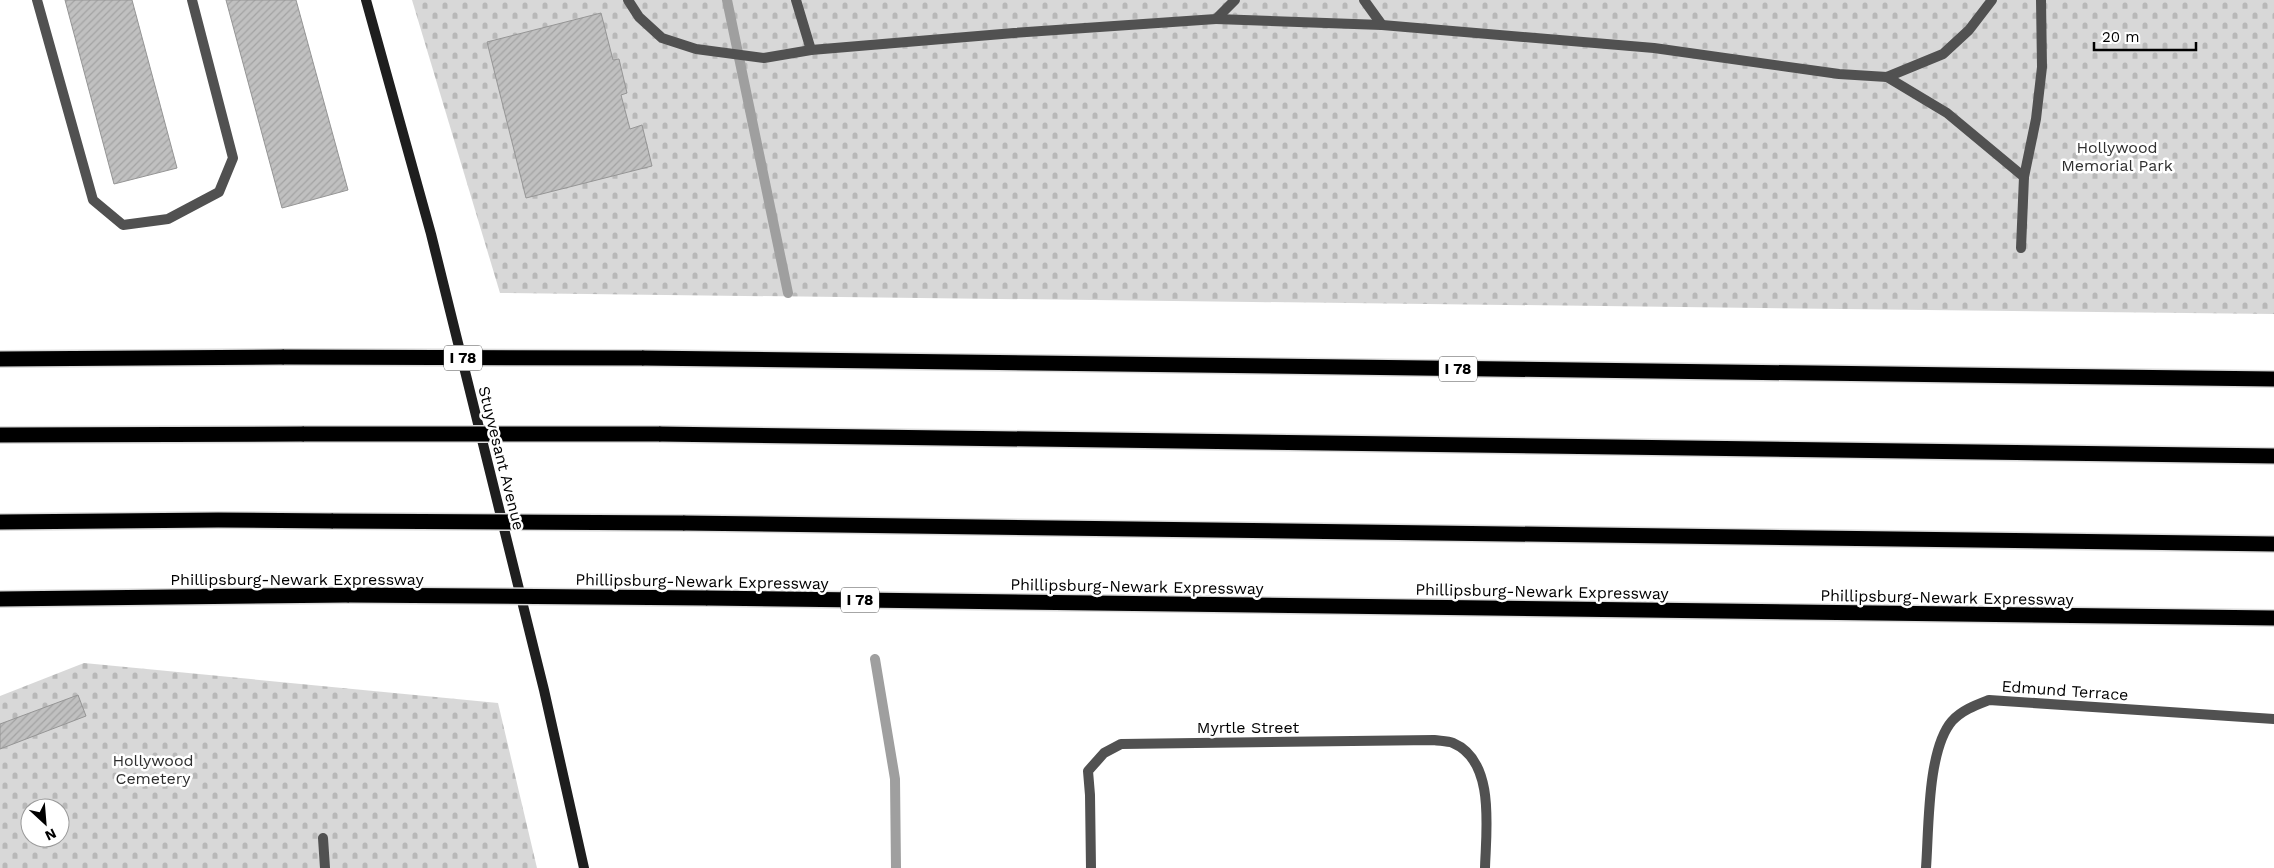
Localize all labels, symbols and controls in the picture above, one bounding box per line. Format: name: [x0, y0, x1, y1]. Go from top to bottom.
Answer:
scale bar: [2094, 20, 2196, 52]
text: 20 m: [2102, 28, 2140, 46]
park label: Hollywood Memorial Park: [2061, 138, 2173, 175]
road number: I 78: [444, 346, 482, 370]
road number: I 78: [1439, 356, 1477, 382]
street label: Stuyvesant Avenue: [474, 384, 529, 532]
street label: Phillipsburg-Newark Expressway: [170, 570, 424, 589]
street label: Phillipsburg-Newark Expressway: [575, 570, 830, 593]
street label: Phillipsburg-Newark Expressway: [1010, 575, 1265, 598]
street label: Phillipsburg-Newark Expressway: [1415, 580, 1670, 603]
street label: Phillipsburg-Newark Expressway: [1820, 586, 2075, 609]
road number: I 78: [841, 588, 879, 612]
street label: Edmund Terrace: [2001, 677, 2129, 704]
street label: Myrtle Street: [1197, 718, 1300, 737]
park label: Hollywood Cemetery: [112, 751, 194, 788]
north arrow: [20, 798, 70, 848]
text: N: [43, 825, 59, 844]

